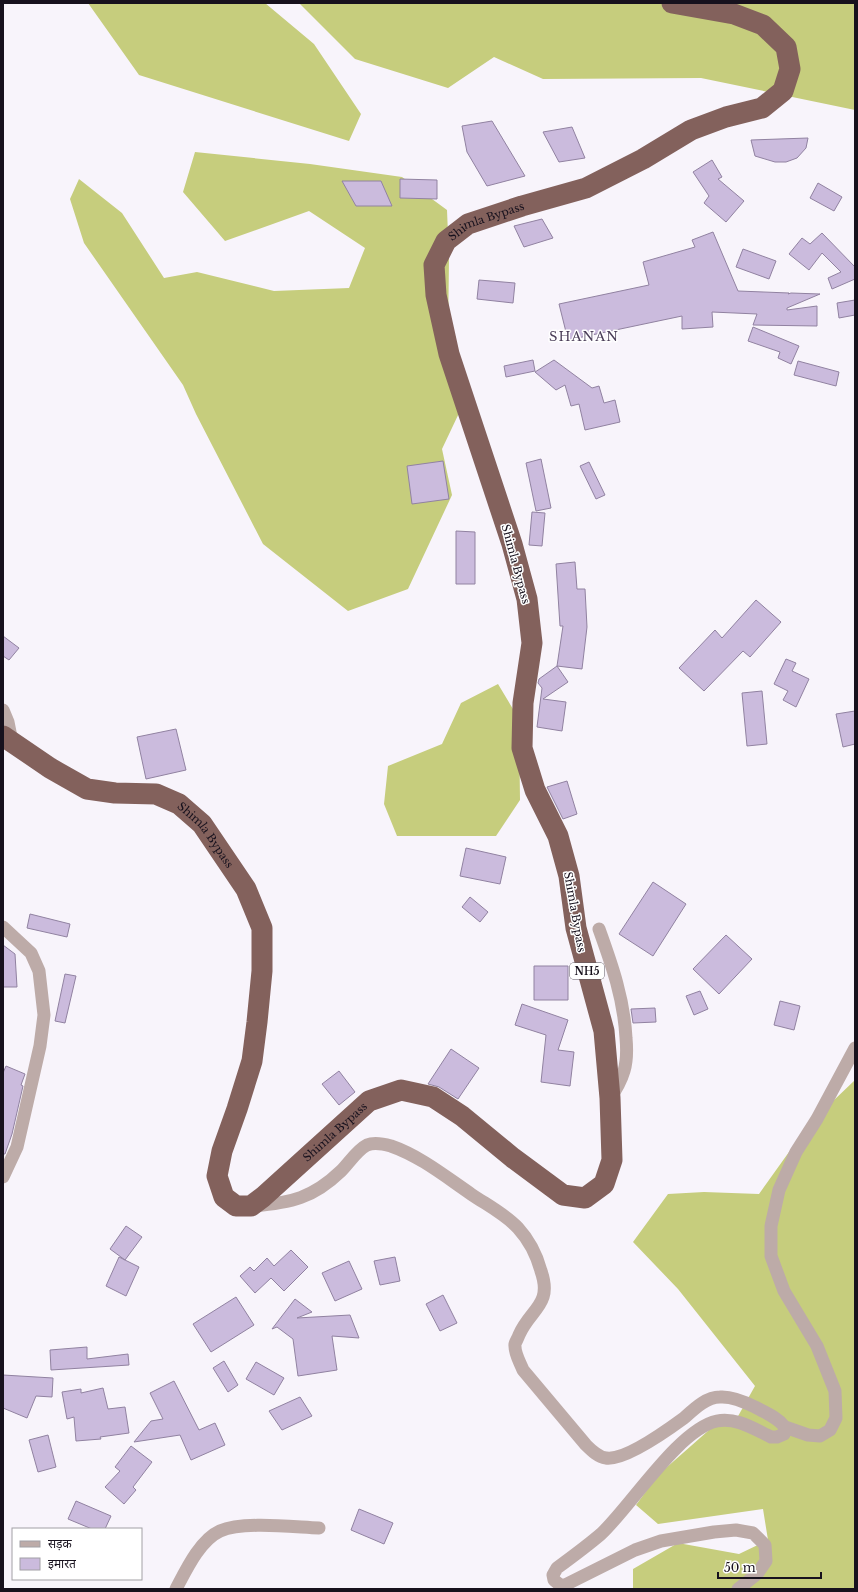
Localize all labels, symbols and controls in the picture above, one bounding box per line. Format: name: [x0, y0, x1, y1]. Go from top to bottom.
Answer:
street label: Shimla Bypass: [445, 199, 526, 244]
district label: SHANAN: [549, 328, 619, 345]
street label: Shimla Bypass: [499, 523, 533, 605]
street label: Shimla Bypass: [175, 799, 237, 871]
street label: Shimla Bypass: [561, 871, 589, 953]
road number: NH5: [570, 963, 604, 979]
street label: Shimla Bypass: [300, 1099, 370, 1165]
legend: [12, 1528, 142, 1580]
text: सड़क: [48, 1536, 73, 1551]
scale bar: [718, 1554, 821, 1580]
text: इमारत: [48, 1556, 77, 1571]
text: 50 m: [724, 1560, 756, 1575]

